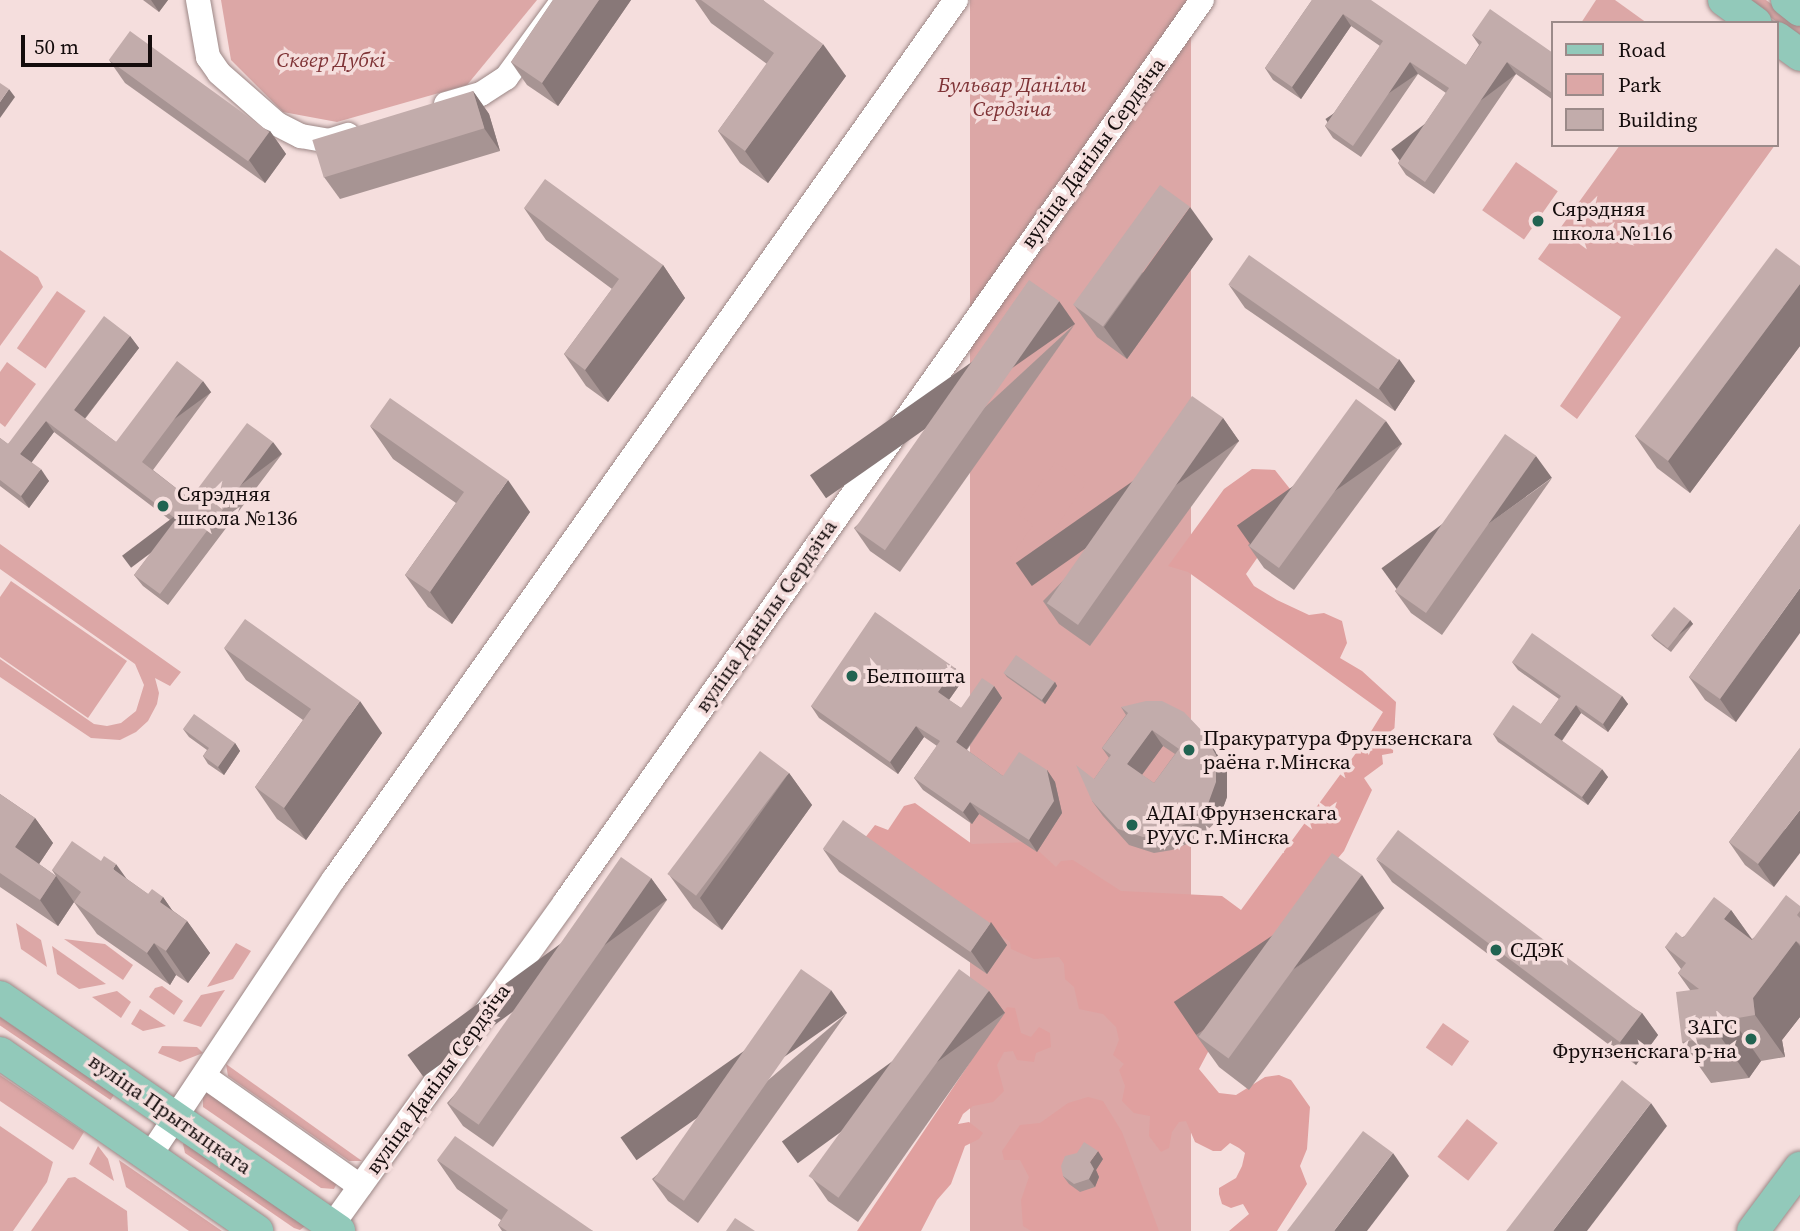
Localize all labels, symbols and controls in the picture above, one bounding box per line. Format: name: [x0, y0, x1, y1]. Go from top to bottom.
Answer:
scale bar: [24, 21, 156, 65]
legend: [1552, 21, 1779, 147]
text: 50 m: [34, 32, 79, 61]
text: Road: [1618, 35, 1666, 64]
park label: Сквер Дубкі: [277, 47, 385, 73]
street label: вуліца Данілы Сердзіча: [1015, 53, 1171, 253]
text: Park: [1618, 70, 1661, 99]
park label: Бульвар Данілы Сердзіча: [938, 72, 1086, 122]
text: Building: [1618, 105, 1697, 134]
place label: Сярэдняя школа №116: [1552, 196, 1673, 246]
marker: Сярэдняя школа №116: [1530, 213, 1546, 229]
place label: Сярэдняя школа №136: [177, 481, 298, 531]
marker: Сярэдняя школа №136: [155, 498, 171, 514]
street label: вуліца Данілы Сердзіча: [690, 515, 842, 717]
place label: Белпошта: [866, 663, 965, 689]
marker: Белпошта: [844, 668, 860, 684]
place label: Пракуратура Фрунзенскага раёна г.Мінска: [1203, 725, 1472, 775]
marker: Пракуратура Фрунзенскага раёна г.Мінска: [1181, 742, 1197, 758]
place label: АДАІ Фрунзенскага РУУС г.Мінска: [1146, 800, 1337, 850]
marker: АДАІ Фрунзенскага РУУС г.Мінска: [1124, 817, 1140, 833]
place label: СДЭК: [1510, 937, 1564, 963]
marker: СДЭК: [1488, 942, 1504, 958]
street label: вуліца Данілы Сердзіча: [360, 979, 516, 1179]
place label: ЗАГС Фрунзенскага р-на: [1553, 1014, 1737, 1064]
marker: ЗАГС Фрунзенскага р-на: [1743, 1031, 1759, 1047]
street label: вуліца Прытыцкага: [84, 1048, 256, 1180]

